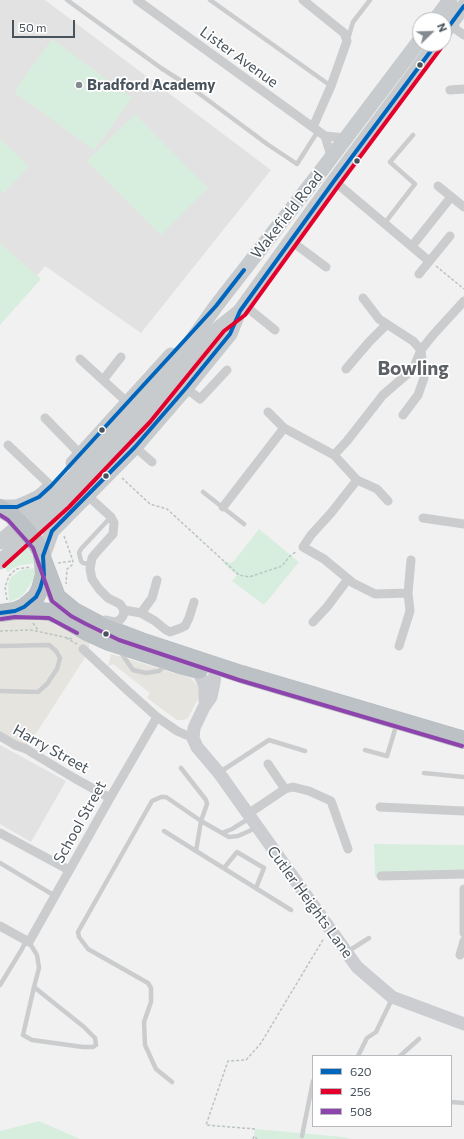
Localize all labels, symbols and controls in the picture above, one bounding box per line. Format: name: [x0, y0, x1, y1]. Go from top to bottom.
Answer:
scale bar: [14, 12, 77, 38]
north arrow: [412, 12, 452, 52]
text: 50 m: [19, 20, 47, 34]
text: N: [435, 21, 450, 34]
street label: Lister Avenue: [196, 23, 282, 91]
unlabelled marker: [415, 60, 425, 70]
place label: Bradford Academy: [87, 76, 215, 94]
marker: Bradford Academy: [74, 80, 84, 90]
unlabelled marker: [352, 156, 362, 166]
street label: Wakefield Road: [247, 168, 327, 262]
district label: Bowling: [377, 358, 449, 380]
unlabelled marker: [97, 425, 107, 435]
unlabelled marker: [101, 471, 111, 481]
unlabelled marker: [101, 629, 111, 639]
street label: Harry Street: [10, 721, 92, 777]
street label: School Street: [50, 777, 110, 867]
street label: Cutler Heights Lane: [263, 843, 357, 961]
legend: [312, 1055, 452, 1127]
text: 620: [350, 1064, 372, 1078]
text: 256: [350, 1084, 371, 1098]
text: 508: [350, 1104, 372, 1118]

